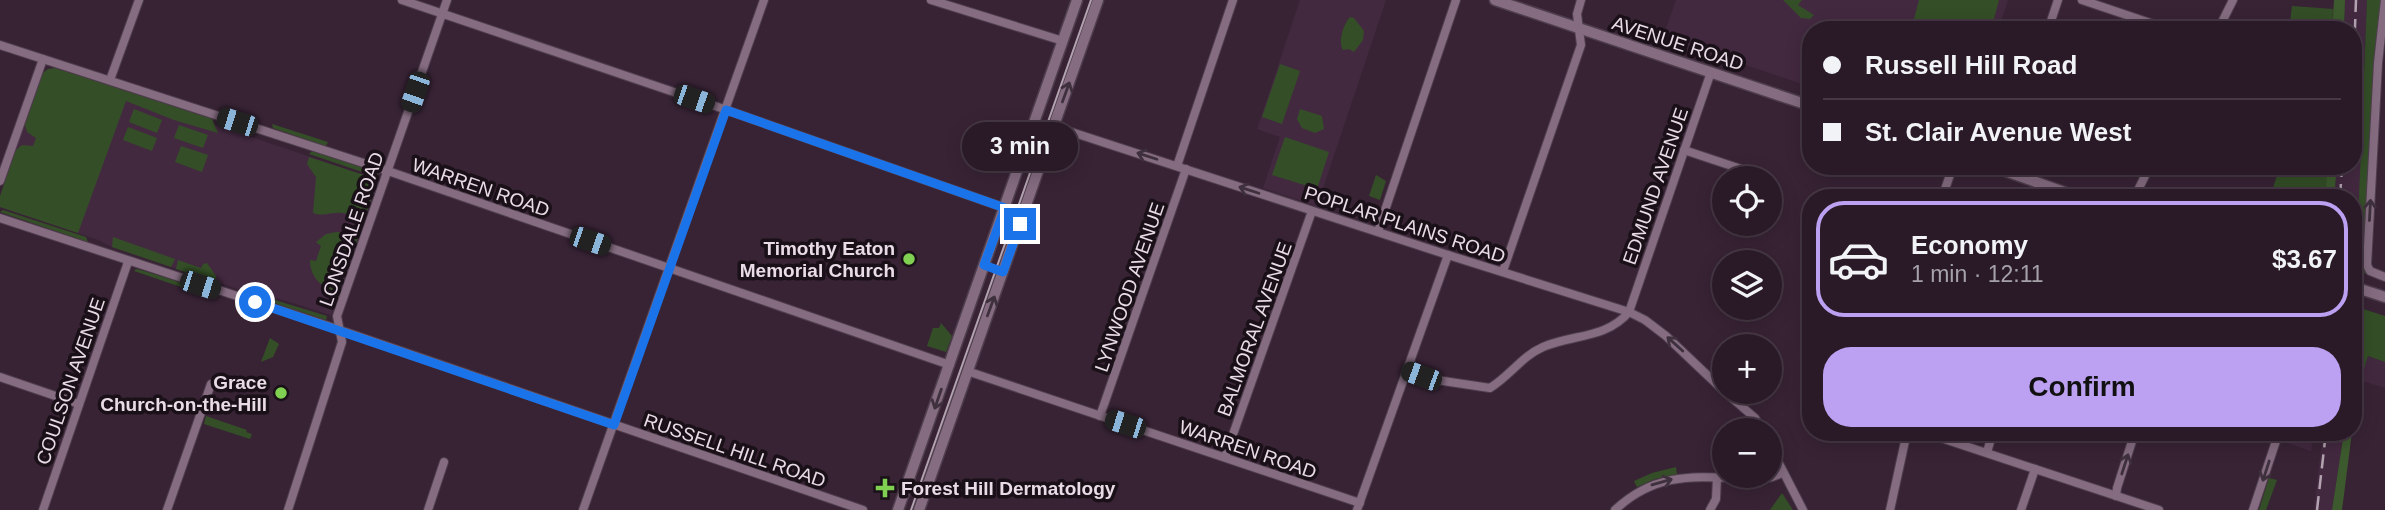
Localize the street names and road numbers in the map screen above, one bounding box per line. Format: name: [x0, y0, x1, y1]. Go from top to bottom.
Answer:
street label: AVENUE ROAD: [1609, 12, 1746, 75]
street label: EDMUND AVENUE: [1619, 105, 1692, 267]
street label: LONSDALE ROAD: [315, 149, 388, 309]
street label: WARREN ROAD: [409, 154, 552, 221]
street label: POPLAR PLAINS ROAD: [1302, 182, 1508, 267]
street label: LYNWOOD AVENUE: [1091, 200, 1168, 375]
street label: BALMORAL AVENUE: [1213, 239, 1296, 419]
street label: COULSON AVENUE: [32, 295, 109, 467]
street label: RUSSELL HILL ROAD: [641, 409, 828, 491]
street label: WARREN ROAD: [1176, 416, 1319, 483]

